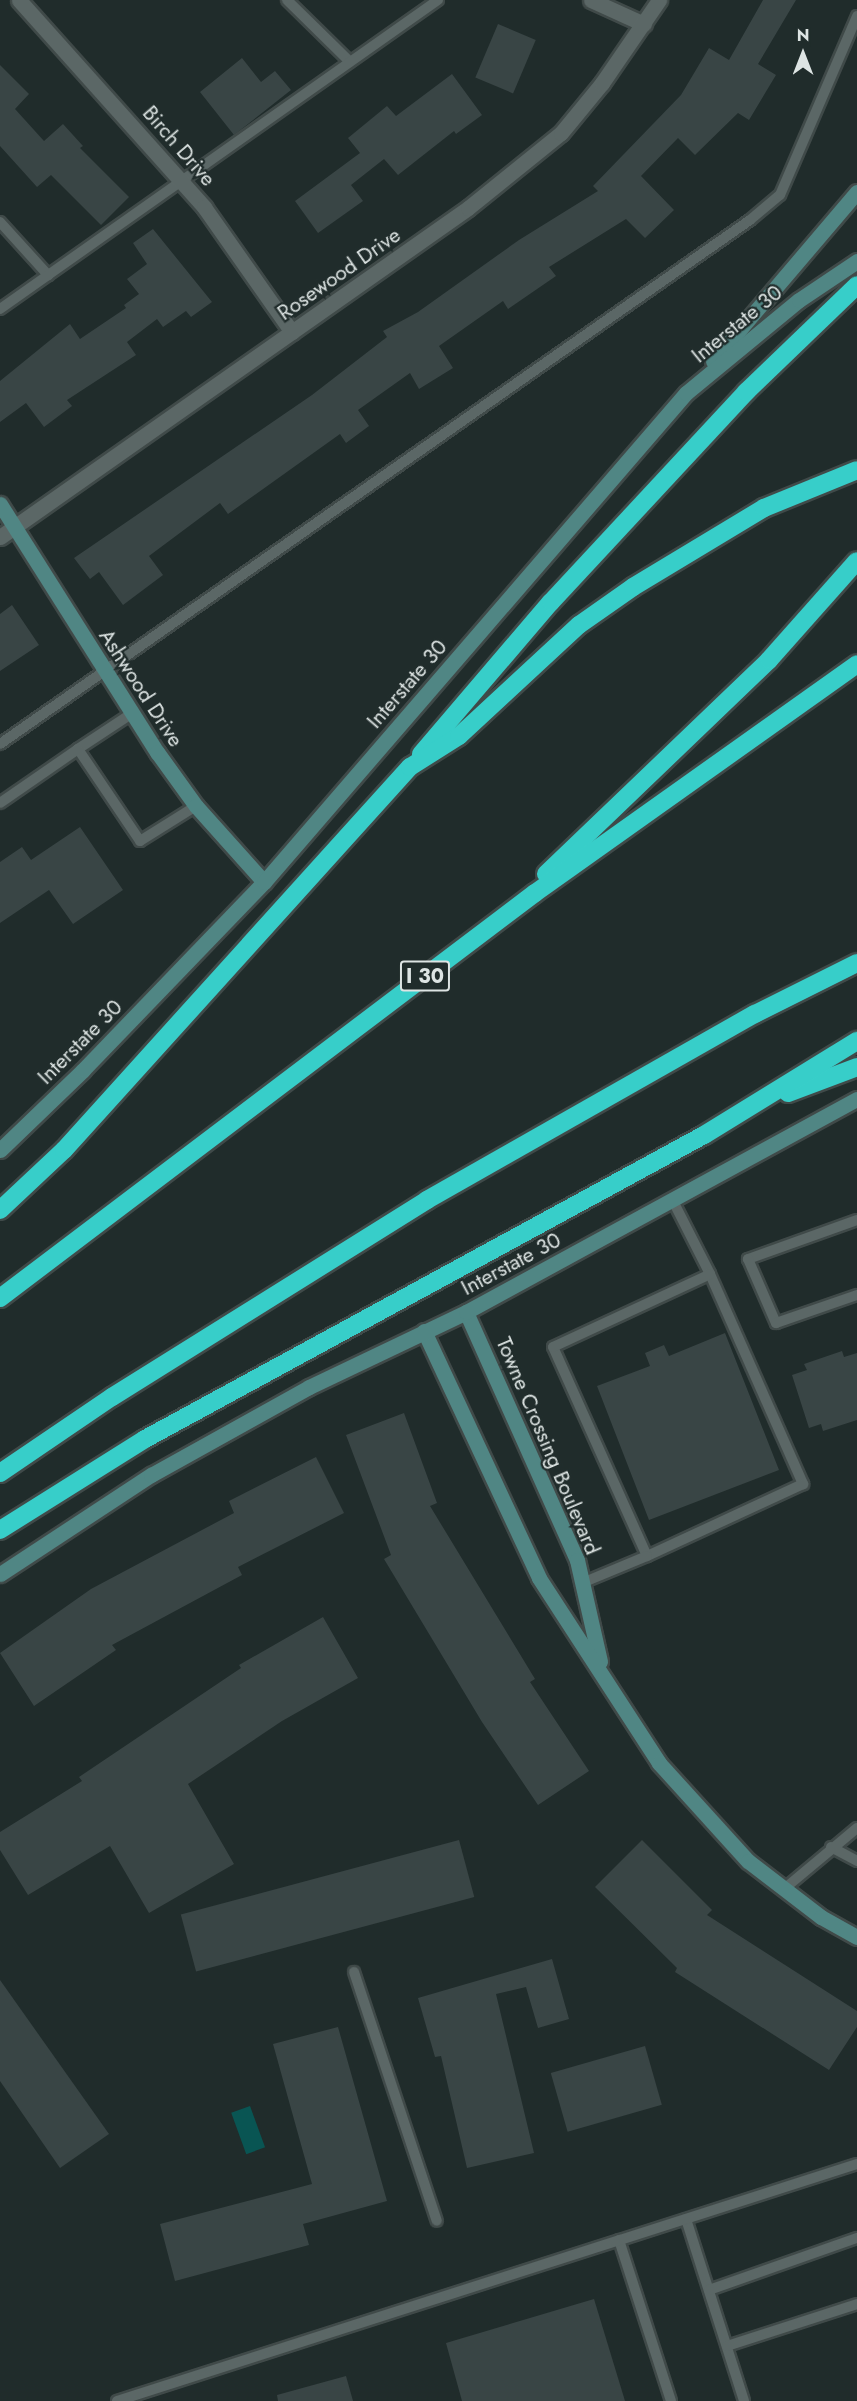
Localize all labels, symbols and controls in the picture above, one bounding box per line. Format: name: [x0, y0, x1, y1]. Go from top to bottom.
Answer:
north arrow: [773, 24, 833, 84]
text: N: [797, 24, 809, 47]
street label: Birch Drive: [137, 101, 221, 191]
street label: Rosewood Drive: [273, 222, 405, 326]
street label: Interstate 30: [687, 280, 787, 368]
street label: Ashwood Drive: [94, 624, 188, 752]
street label: Interstate 30: [362, 635, 452, 733]
road number: I 30: [400, 959, 450, 993]
street label: Interstate 30: [33, 995, 127, 1089]
street label: Interstate 30: [457, 1227, 565, 1301]
street label: Towne Crossing Boulevard: [491, 1334, 605, 1558]

